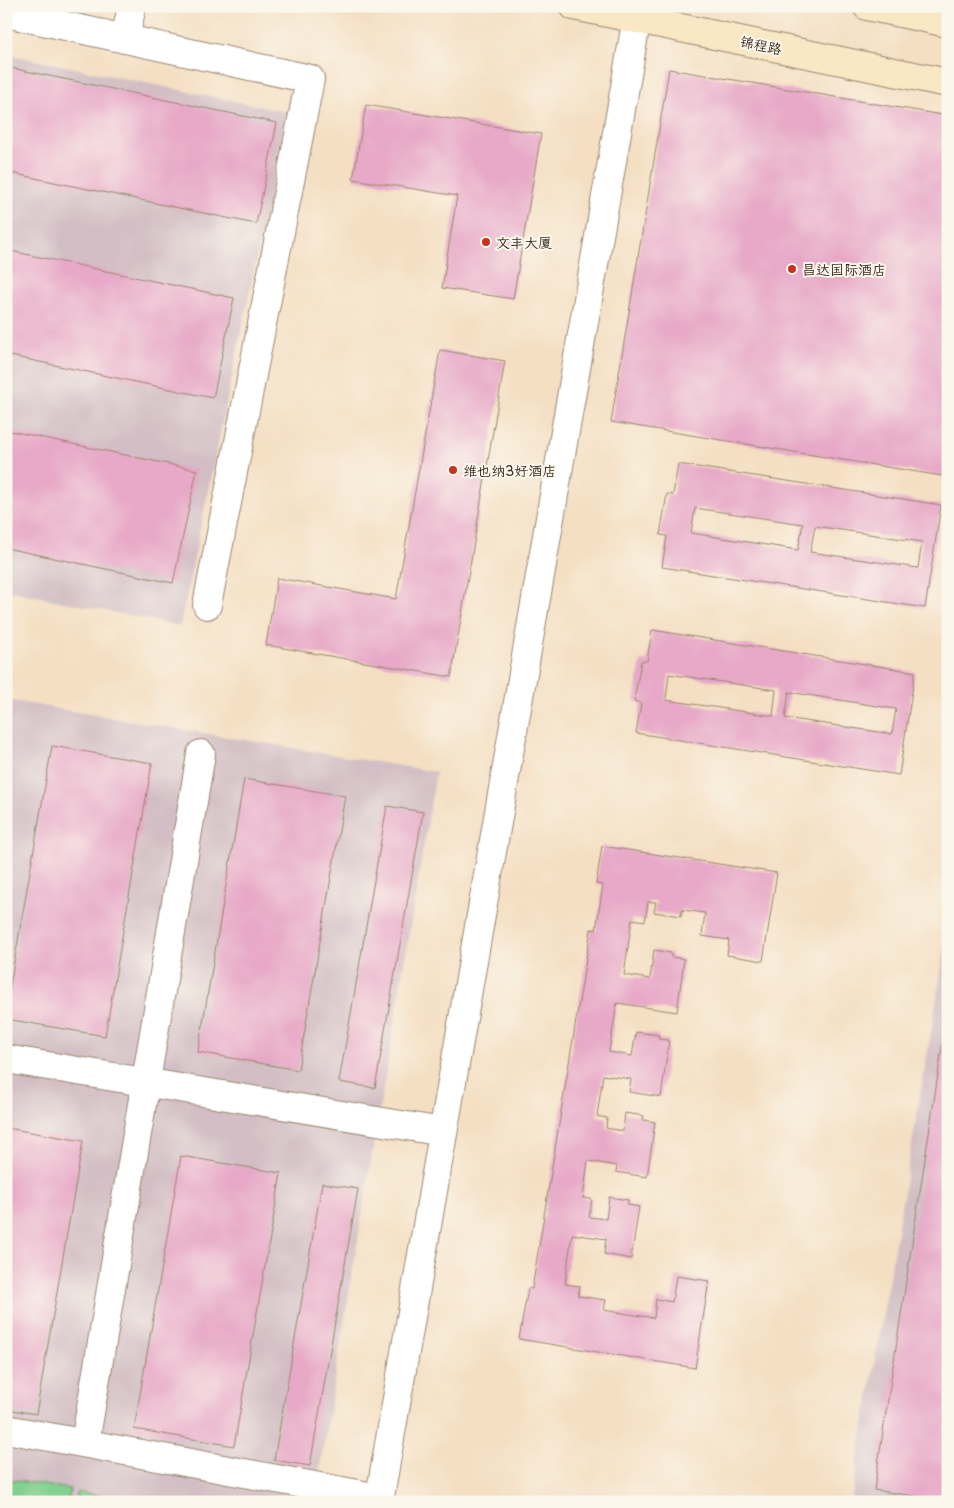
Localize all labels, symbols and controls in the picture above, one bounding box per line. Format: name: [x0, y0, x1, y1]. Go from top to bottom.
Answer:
street label: 锦程路: [738, 30, 784, 60]
place label: 文丰大厦: [496, 232, 552, 253]
marker: 文丰大厦: [480, 236, 492, 248]
place label: 昌达国际酒店: [802, 259, 886, 280]
marker: 昌达国际酒店: [786, 263, 798, 275]
place label: 维也纳3好酒店: [463, 460, 556, 481]
marker: 维也纳3好酒店: [447, 464, 459, 476]

